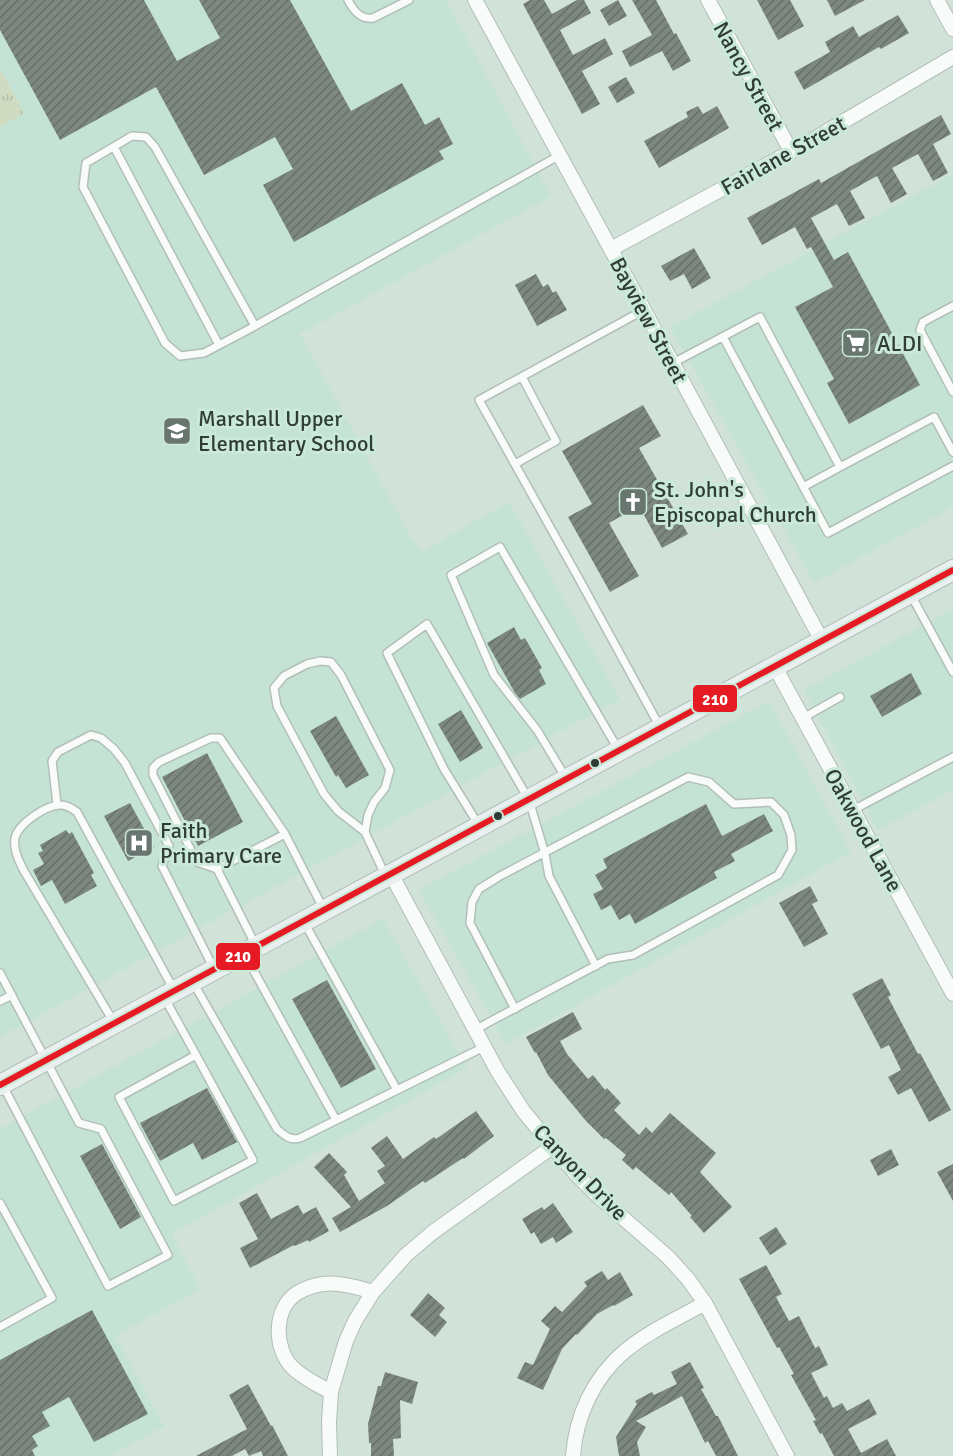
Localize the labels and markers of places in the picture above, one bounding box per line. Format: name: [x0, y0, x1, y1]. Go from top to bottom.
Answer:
supermarket icon: ALDI: [840, 327, 872, 359]
place label: ALDI: [877, 330, 922, 357]
place label: Marshall Upper Elementary School: [198, 405, 375, 457]
school or university icon: Marshall Upper Elementary School: [161, 415, 193, 447]
place label: St. John's Episcopal Church: [654, 476, 817, 528]
church icon: St. John's Episcopal Church: [617, 486, 649, 518]
unlabelled marker: [589, 757, 601, 769]
unlabelled marker: [492, 810, 504, 822]
place label: Faith Primary Care: [160, 817, 282, 869]
hospital icon: Faith Primary Care: [123, 827, 155, 859]

